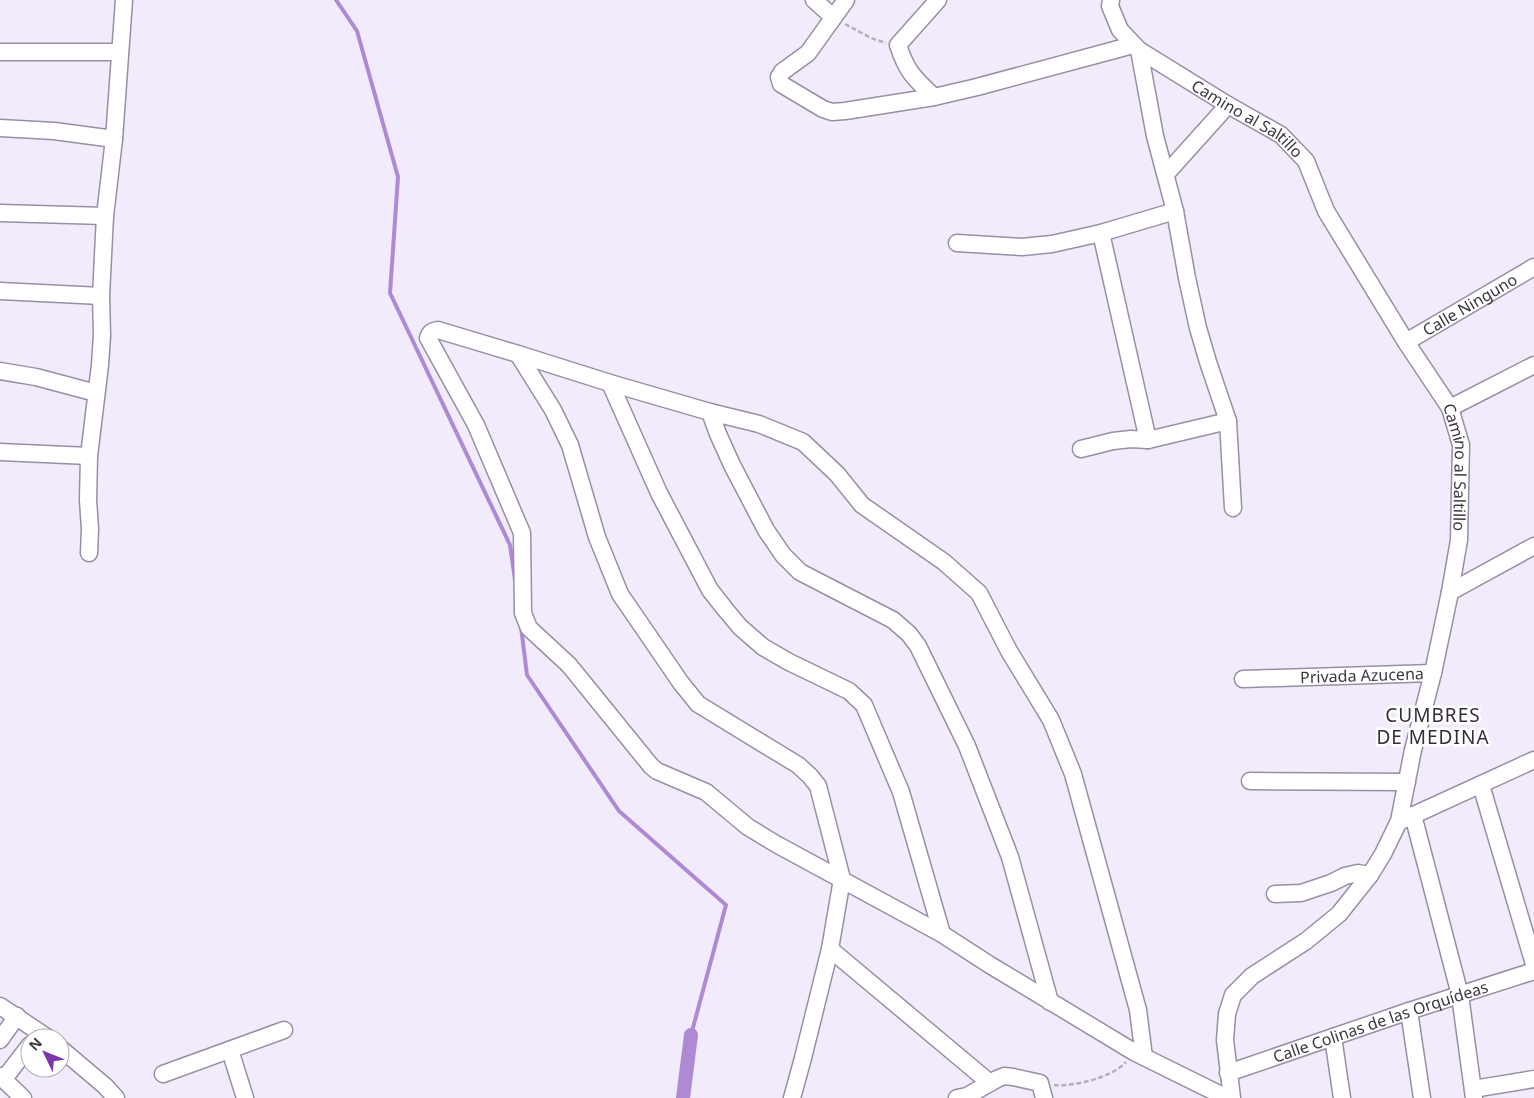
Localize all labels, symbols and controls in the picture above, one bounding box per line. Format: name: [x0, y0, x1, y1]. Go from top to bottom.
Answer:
street label: Camino al Saltillo: [1187, 74, 1308, 162]
street label: Calle Ninguno: [1419, 268, 1521, 341]
street label: Camino al Saltillo: [1438, 401, 1472, 531]
street label: Privada Azucena: [1300, 662, 1424, 688]
district label: CUMBRES DE MEDINA: [1376, 702, 1490, 750]
street label: Calle Colinas de las Orquídeas: [1270, 975, 1491, 1068]
north arrow: [20, 1028, 70, 1078]
text: N: [24, 1033, 46, 1054]

